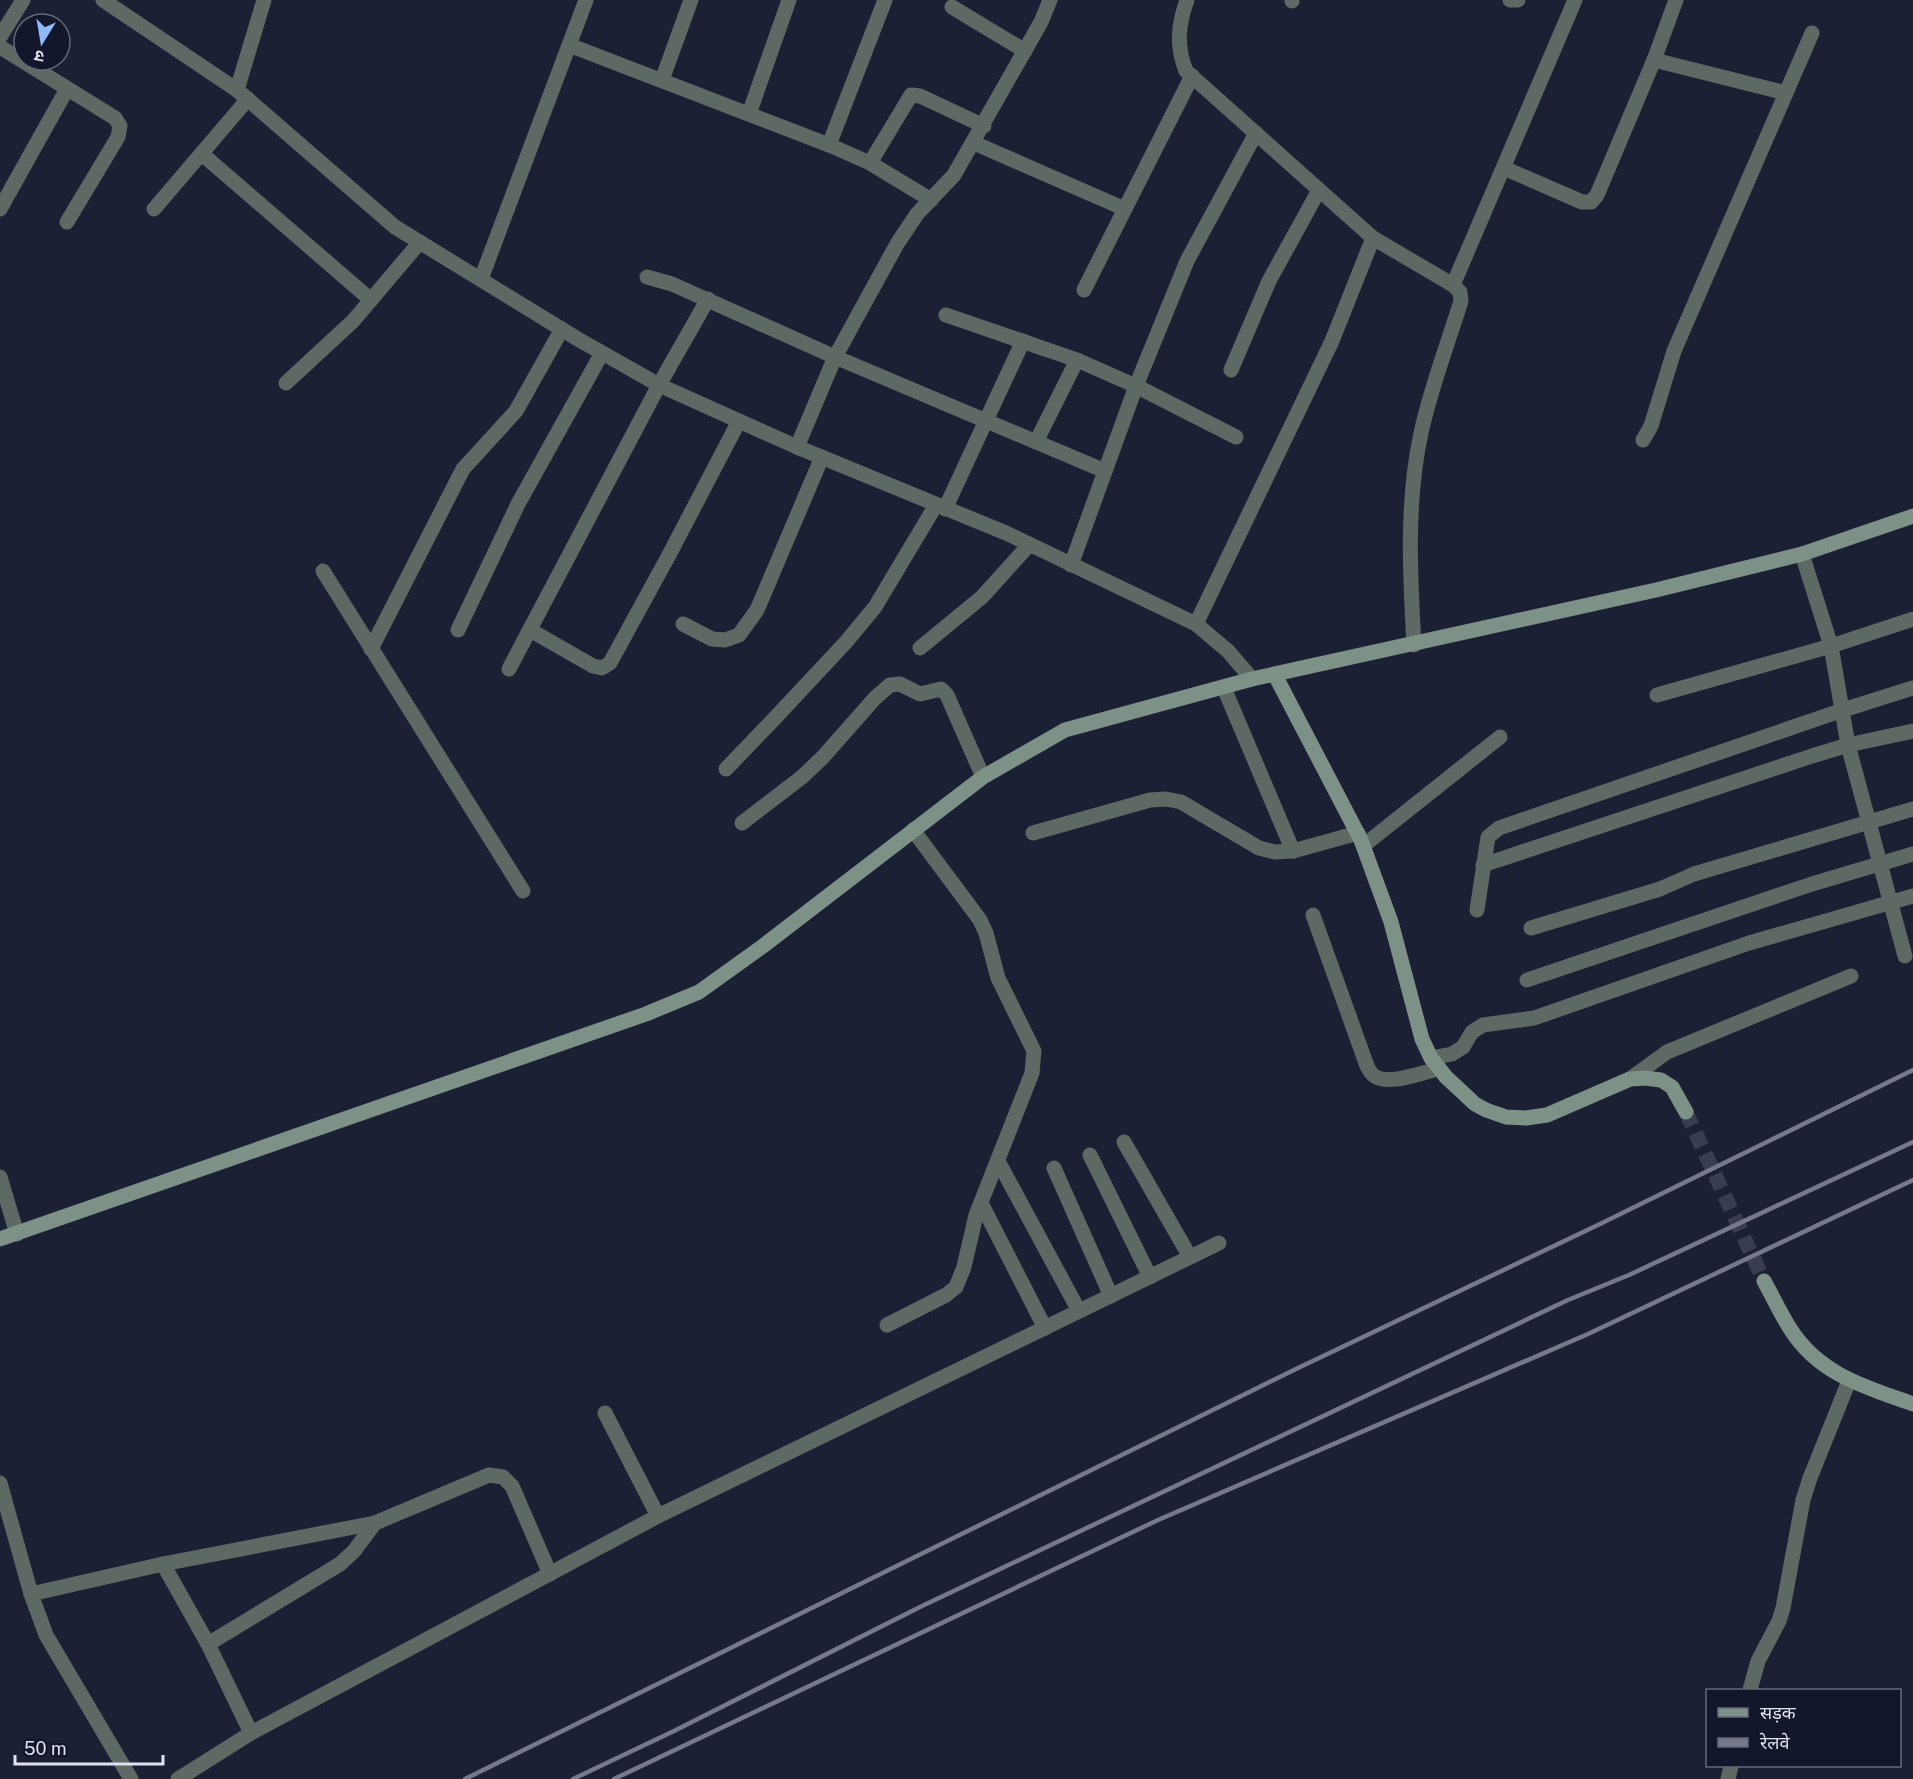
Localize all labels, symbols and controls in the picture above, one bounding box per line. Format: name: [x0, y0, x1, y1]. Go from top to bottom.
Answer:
north arrow: [12, 12, 72, 72]
text: उ: [32, 46, 46, 66]
legend: [1706, 1689, 1901, 1767]
text: सड़क: [1760, 1702, 1797, 1723]
scale bar: [15, 1728, 164, 1766]
text: रेलवे: [1759, 1732, 1791, 1753]
text: 50 m: [24, 1738, 67, 1759]

